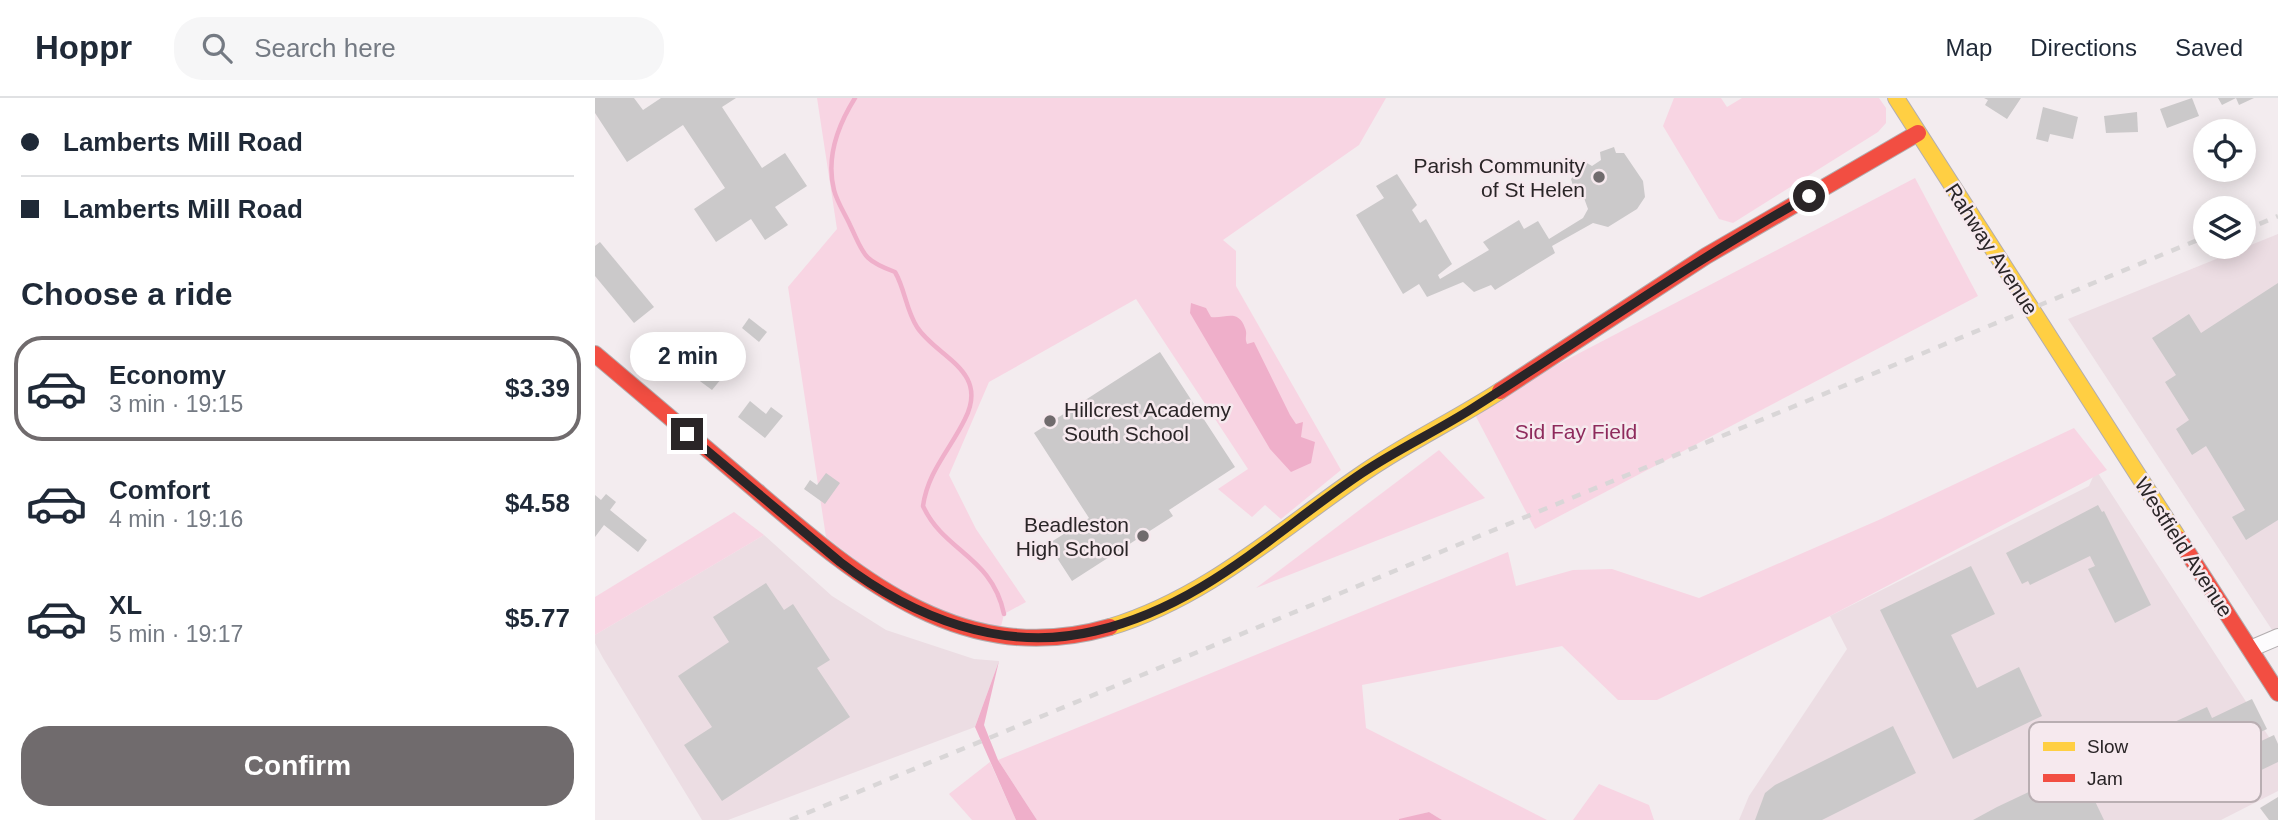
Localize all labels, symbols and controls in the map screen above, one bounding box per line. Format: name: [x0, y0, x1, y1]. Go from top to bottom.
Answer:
search box: [174, 17, 664, 80]
text: Hoppr: [35, 29, 132, 66]
icon: search: [198, 29, 236, 67]
text: Search here: [254, 33, 396, 63]
text: Map: [1946, 34, 1992, 61]
text: Directions: [2030, 34, 2137, 61]
text: Saved: [2175, 34, 2243, 61]
map controls: [2193, 119, 2256, 259]
button: locate: [2193, 119, 2256, 182]
text: Lamberts Mill Road: [63, 127, 303, 157]
place label: Parish Community of St Helen: [1413, 154, 1585, 201]
marker: Parish Community of St Helen: [1591, 169, 1607, 185]
street label: Rahway Avenue: [1941, 179, 2043, 319]
route start: [1793, 180, 1825, 212]
text: Lamberts Mill Road: [63, 194, 303, 224]
button: layers: [2193, 196, 2256, 259]
text: Choose a ride: [21, 276, 233, 312]
callout: 2 min: [629, 332, 745, 382]
text: 2 min: [658, 343, 718, 369]
icon: car: [25, 357, 88, 420]
text: Economy: [109, 360, 226, 390]
text: $3.39: [505, 373, 570, 403]
text: 3 min · 19:15: [109, 391, 243, 417]
place label: Hillcrest Academy South School: [1064, 398, 1231, 445]
marker: Hillcrest Academy South School: [1042, 413, 1058, 429]
route end: [671, 418, 703, 450]
park label: Sid Fay Field: [1515, 420, 1637, 443]
icon: car: [25, 472, 88, 535]
street label: Westfield Avenue: [2130, 473, 2238, 621]
text: Comfort: [109, 475, 210, 505]
text: $4.58: [505, 488, 570, 518]
text: 4 min · 19:16: [109, 506, 243, 532]
place label: Beadleston High School: [1016, 513, 1129, 560]
marker: Beadleston High School: [1135, 528, 1151, 544]
icon: car: [25, 587, 88, 650]
text: XL: [109, 590, 142, 620]
text: $5.77: [505, 603, 570, 633]
text: 5 min · 19:17: [109, 621, 243, 647]
legend: [2029, 722, 2261, 802]
button: Confirm: [21, 726, 574, 806]
text: Slow: [2087, 736, 2128, 757]
text: Jam: [2087, 768, 2123, 789]

